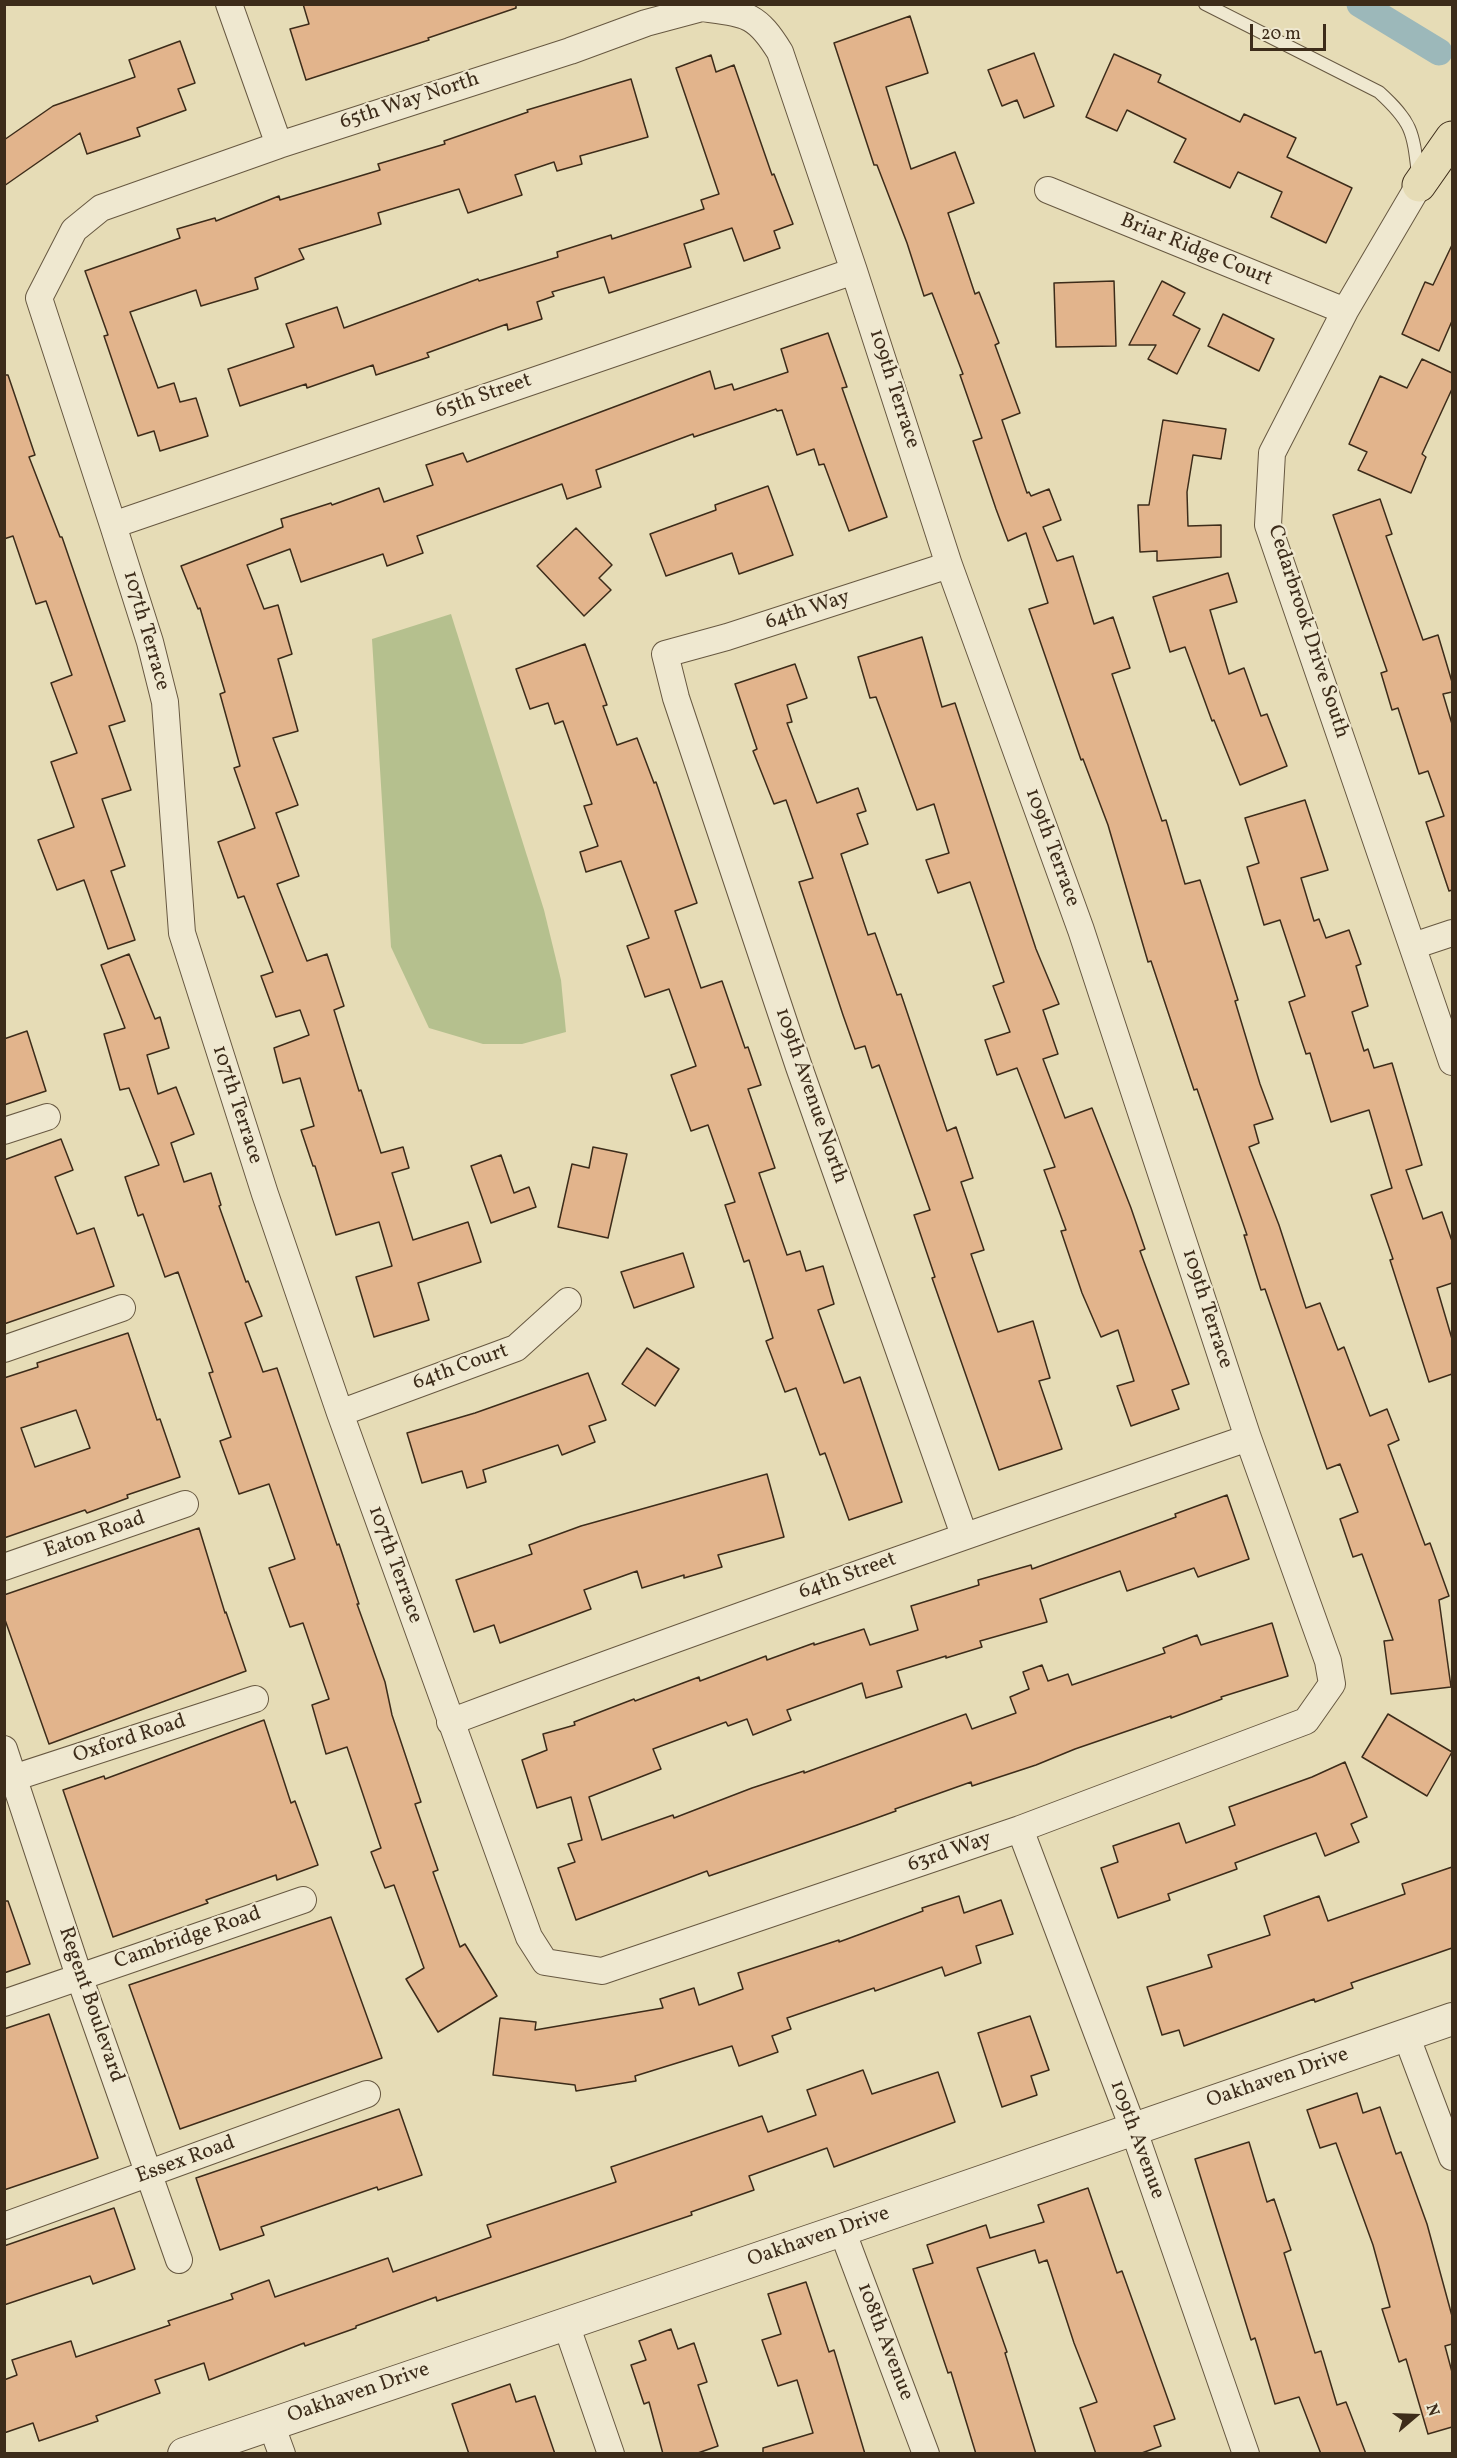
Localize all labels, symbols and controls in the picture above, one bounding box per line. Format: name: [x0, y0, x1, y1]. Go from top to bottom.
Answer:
scale bar: [1253, 12, 1330, 50]
text: 20 m: [1261, 22, 1301, 47]
street label: 65th Way North: [337, 68, 483, 136]
street label: Briar Ridge Court: [1116, 209, 1276, 293]
street label: 109th Terrace: [862, 326, 924, 452]
street label: 65th Street: [433, 369, 535, 425]
street label: Cedarbrook Drive South: [1261, 522, 1353, 742]
street label: 107th Terrace: [116, 568, 174, 694]
street label: 64th Way: [763, 586, 853, 636]
street label: 109th Terrace: [1018, 785, 1084, 911]
street label: 109th Avenue North: [768, 1005, 852, 1187]
street label: 107th Terrace: [205, 1043, 267, 1167]
street label: 109th Terrace: [1175, 1246, 1237, 1372]
street label: 64th Court: [410, 1339, 512, 1397]
street label: 107th Terrace: [361, 1503, 427, 1627]
street label: Eaton Road: [41, 1507, 149, 1565]
street label: 64th Street: [796, 1548, 900, 1606]
street label: Oxford Road: [71, 1710, 189, 1770]
street label: 63rd Way: [905, 1827, 995, 1879]
street label: Cambridge Road: [111, 1902, 265, 1976]
street label: Regent Boulevard: [52, 1924, 128, 2086]
street label: Oakhaven Drive: [1204, 2043, 1352, 2115]
street label: 109th Avenue: [1103, 2077, 1169, 2203]
street label: Essex Road: [133, 2132, 239, 2190]
street label: Oakhaven Drive: [745, 2202, 893, 2274]
street label: 108th Avenue: [850, 2280, 918, 2404]
street label: Oakhaven Drive: [285, 2358, 433, 2430]
north arrow: [1385, 2386, 1445, 2446]
text: N: [1420, 2401, 1444, 2419]

